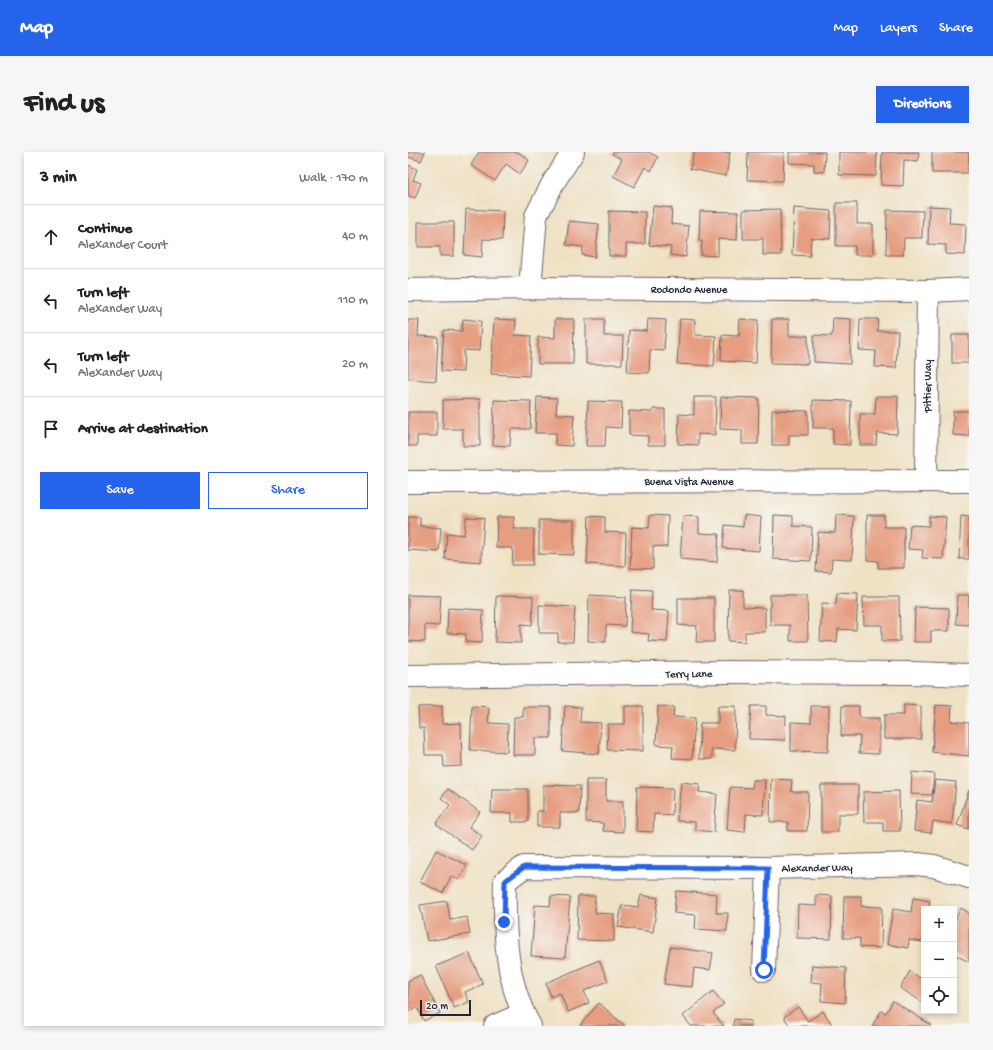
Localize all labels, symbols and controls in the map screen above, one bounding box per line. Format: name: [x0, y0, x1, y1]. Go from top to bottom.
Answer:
text: Map: [20, 17, 53, 40]
text: Map: [834, 20, 858, 37]
text: Layers: [880, 20, 917, 37]
text: Share: [939, 20, 973, 37]
button: Directions: [876, 86, 969, 123]
text: Find us: [24, 88, 104, 121]
text: 3 min: [40, 168, 77, 188]
text: Walk · 170 m: [299, 171, 368, 186]
text: Continue: [78, 220, 132, 238]
icon: ahead: [40, 226, 62, 248]
text: 40 m: [342, 229, 368, 244]
text: Alexander Court: [78, 238, 167, 253]
text: Turn left: [78, 284, 129, 302]
street label: Rodondo Avenue: [651, 285, 728, 297]
icon: left: [40, 290, 62, 312]
text: 110 m: [338, 293, 368, 308]
text: Alexander Way: [78, 302, 162, 317]
text: Turn left: [78, 348, 129, 366]
icon: left: [40, 354, 62, 376]
text: 20 m: [342, 357, 368, 372]
street label: Pittier Way: [923, 359, 935, 413]
text: Alexander Way: [78, 366, 162, 381]
icon: arrive: [40, 418, 62, 440]
text: Arrive at destination: [78, 420, 208, 438]
button: Save: [40, 472, 200, 509]
button: Share: [208, 472, 368, 509]
street label: Buena Vista Avenue: [643, 477, 734, 489]
street label: Terry Lane: [665, 669, 713, 681]
street label: Alexander Way: [781, 862, 853, 876]
map controls: [921, 906, 957, 1014]
button: +: [921, 906, 957, 942]
route end: [495, 913, 513, 931]
button: −: [921, 942, 957, 978]
route start: [755, 961, 773, 979]
button: locate: [921, 978, 957, 1014]
scale bar: [420, 998, 471, 1017]
text: 20 m: [426, 1001, 448, 1013]

